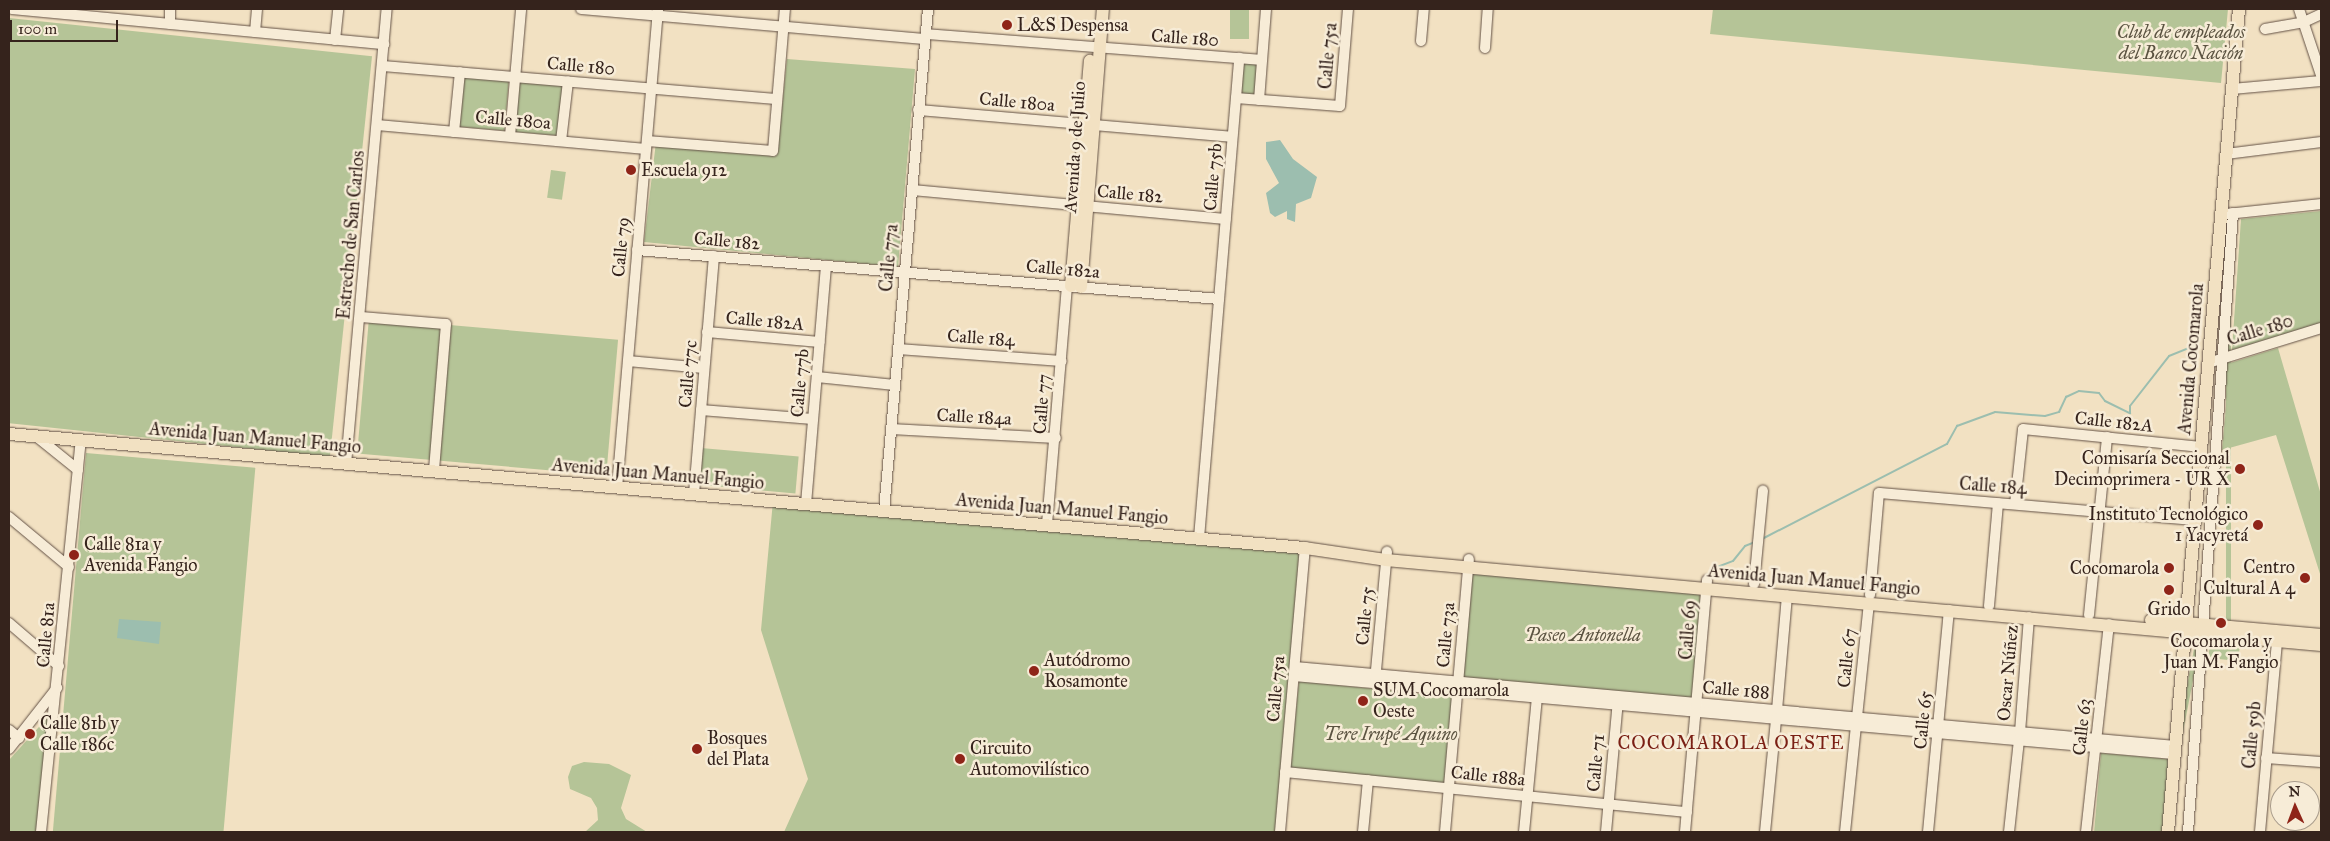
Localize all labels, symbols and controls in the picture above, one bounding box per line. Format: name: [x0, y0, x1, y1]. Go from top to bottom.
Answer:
scale bar: [12, 10, 120, 42]
place label: L&S Despensa: [1017, 14, 1128, 36]
marker: L&S Despensa: [1001, 19, 1013, 31]
text: 100 m: [18, 20, 57, 38]
street label: Calle 75a: [1314, 22, 1342, 90]
park label: Club de empleados del Banco Nación: [2117, 22, 2245, 64]
street label: Calle 180: [1150, 25, 1220, 51]
street label: Calle 180: [546, 52, 616, 80]
street label: Avenida 9 de Julio: [1060, 81, 1090, 213]
street label: Calle 180a: [978, 88, 1056, 116]
street label: Calle 180a: [474, 106, 552, 134]
street label: Calle 75b: [1199, 142, 1227, 212]
street label: Estrecho de San Carlos: [333, 150, 369, 320]
place label: Escuela 912: [641, 159, 727, 181]
marker: Escuela 912: [625, 164, 637, 176]
street label: Calle 182: [1096, 180, 1164, 208]
street label: Calle 79: [608, 216, 634, 278]
street label: Calle 77a: [875, 223, 903, 293]
street label: Calle 182: [693, 227, 761, 255]
street label: Calle 182a: [1025, 255, 1101, 283]
street label: Avenida Cocomarola: [2174, 283, 2208, 435]
street label: Calle 182A: [725, 307, 805, 335]
street label: Calle 180: [2224, 310, 2296, 350]
street label: Calle 184: [947, 325, 1015, 351]
street label: Calle 77c: [674, 339, 702, 409]
street label: Calle 77b: [786, 348, 814, 418]
street label: Calle 77: [1029, 373, 1055, 435]
street label: Calle 184a: [936, 404, 1012, 430]
street label: Calle 182A: [2074, 407, 2154, 437]
street label: Avenida Juan Manuel Fangio: [148, 418, 362, 458]
place label: Comisaría Seccional Decimoprimera - UR X: [2054, 448, 2230, 490]
street label: Avenida Juan Manuel Fangio: [551, 454, 765, 494]
marker: Comisaría Seccional Decimoprimera - UR X: [2234, 463, 2246, 475]
street label: Calle 184: [1959, 473, 2027, 499]
street label: Avenida Juan Manuel Fangio: [955, 489, 1169, 529]
place label: Instituto Tecnológico 1 Yacyretá: [2088, 504, 2248, 546]
marker: Instituto Tecnológico 1 Yacyretá: [2252, 519, 2264, 531]
place label: Calle 81a y Avenida Fangio: [84, 534, 198, 576]
marker: Calle 81a y Avenida Fangio: [68, 549, 80, 561]
place label: Cocomarola: [2070, 557, 2159, 579]
place label: Centro Cultural A 4: [2203, 557, 2295, 600]
street label: Avenida Juan Manuel Fangio: [1707, 560, 1921, 600]
marker: Cocomarola: [2163, 562, 2175, 574]
marker: Centro Cultural A 4: [2299, 572, 2311, 584]
marker: Grido: [2163, 584, 2175, 596]
street label: Calle 75: [1352, 586, 1378, 646]
place label: Grido: [2147, 598, 2191, 620]
street label: Calle 69: [1675, 599, 1701, 661]
street label: Calle 81a: [32, 602, 60, 668]
street label: Calle 73a: [1432, 602, 1460, 668]
marker: Cocomarola y Juan M. Fangio: [2215, 617, 2227, 629]
park label: Paseo Antonella: [1525, 624, 1641, 646]
street label: Oscar Núñez: [1993, 624, 2023, 722]
street label: Calle 67: [1833, 627, 1861, 689]
place label: Cocomarola y Juan M. Fangio: [2164, 631, 2278, 674]
place label: Autódromo Rosamonte: [1044, 650, 1130, 692]
street label: Calle 75a: [1262, 655, 1290, 723]
marker: Autódromo Rosamonte: [1028, 665, 1040, 677]
street label: Calle 188: [1702, 676, 1770, 704]
place label: SUM Cocomarola Oeste: [1373, 680, 1509, 722]
street label: Calle 65: [1910, 690, 1936, 750]
marker: SUM Cocomarola Oeste: [1357, 695, 1369, 707]
street label: Calle 63: [2068, 697, 2096, 757]
street label: Calle 59b: [2238, 700, 2266, 770]
place label: Calle 81b y Calle 186c: [40, 713, 119, 756]
park label: Tere Irupé Aquino: [1324, 723, 1458, 745]
marker: Calle 81b y Calle 186c: [24, 728, 36, 740]
place label: Bosques del Plata: [707, 728, 769, 771]
district label: COCOMAROLA OESTE: [1615, 732, 1847, 754]
street label: Calle 71: [1583, 733, 1609, 793]
place label: Circuito Automovilístico: [970, 738, 1089, 781]
marker: Bosques del Plata: [691, 743, 703, 755]
marker: Circuito Automovilístico: [954, 753, 966, 765]
street label: Calle 188a: [1450, 761, 1526, 791]
north arrow: [2270, 781, 2320, 831]
text: N: [2288, 783, 2301, 800]

